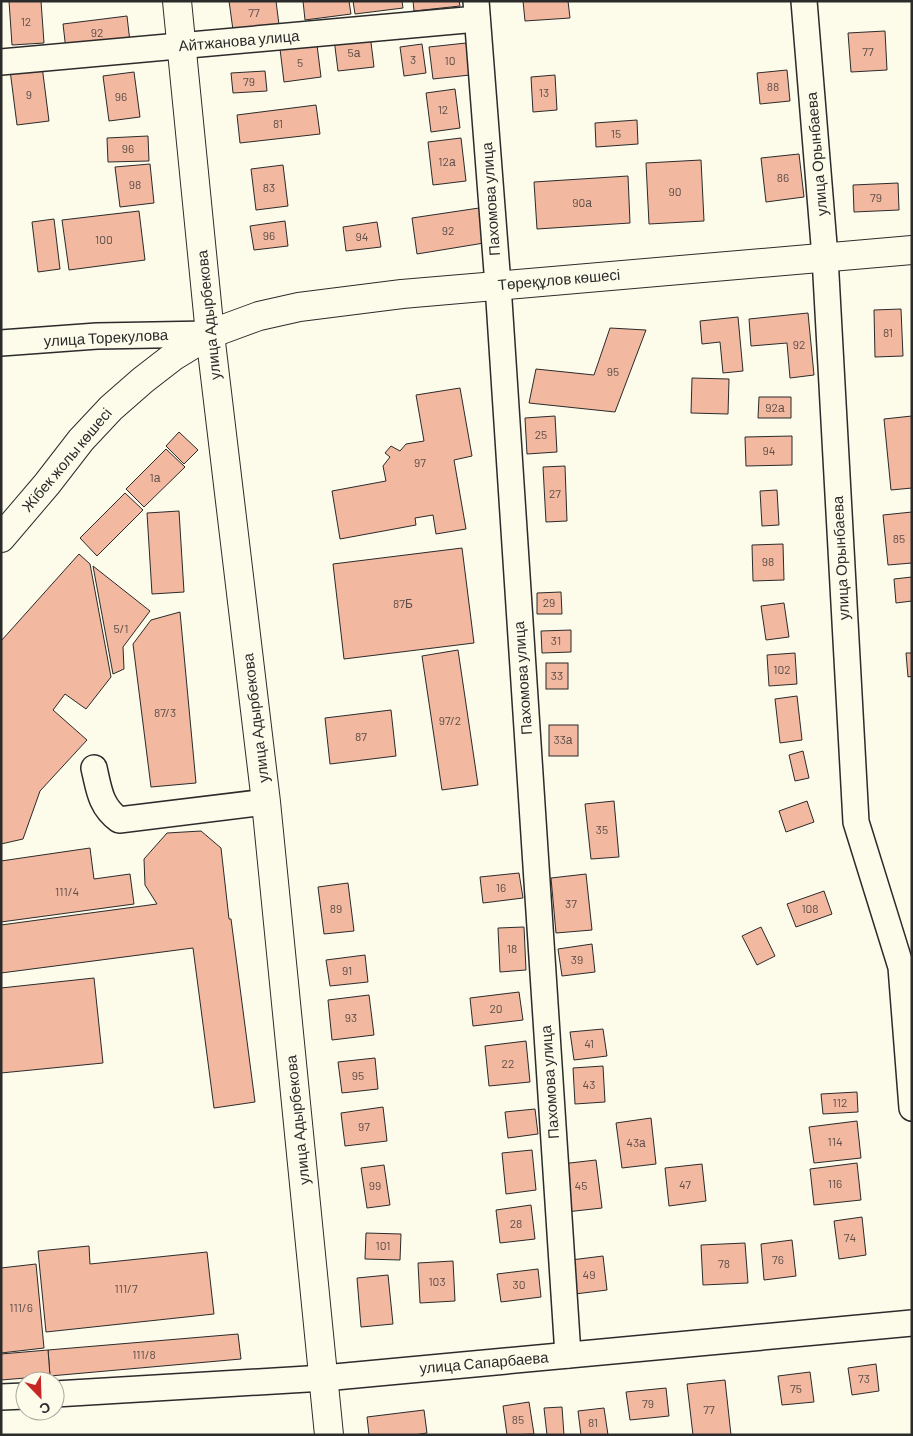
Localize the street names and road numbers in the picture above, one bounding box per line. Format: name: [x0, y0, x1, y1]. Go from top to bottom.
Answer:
street label: Айтжанова улица: [178, 26, 301, 54]
street label: улица Орынбаева: [802, 91, 830, 217]
street label: Пахомова улица: [477, 141, 503, 256]
street label: улица Адырбекова: [192, 249, 224, 381]
street label: Төреқұлов көшесі: [497, 265, 621, 293]
street label: улица Торекулова: [43, 325, 169, 349]
street label: Жібек жолы көшесі: [17, 404, 115, 515]
street label: улица Орынбаева: [828, 495, 852, 621]
street label: Пахомова улица: [509, 620, 535, 735]
street label: улица Адырбекова: [238, 652, 272, 784]
street label: Пахомова улица: [536, 1024, 562, 1139]
street label: улица Адырбекова: [281, 1054, 313, 1186]
street label: улица Сапарбаева: [419, 1347, 550, 1377]

